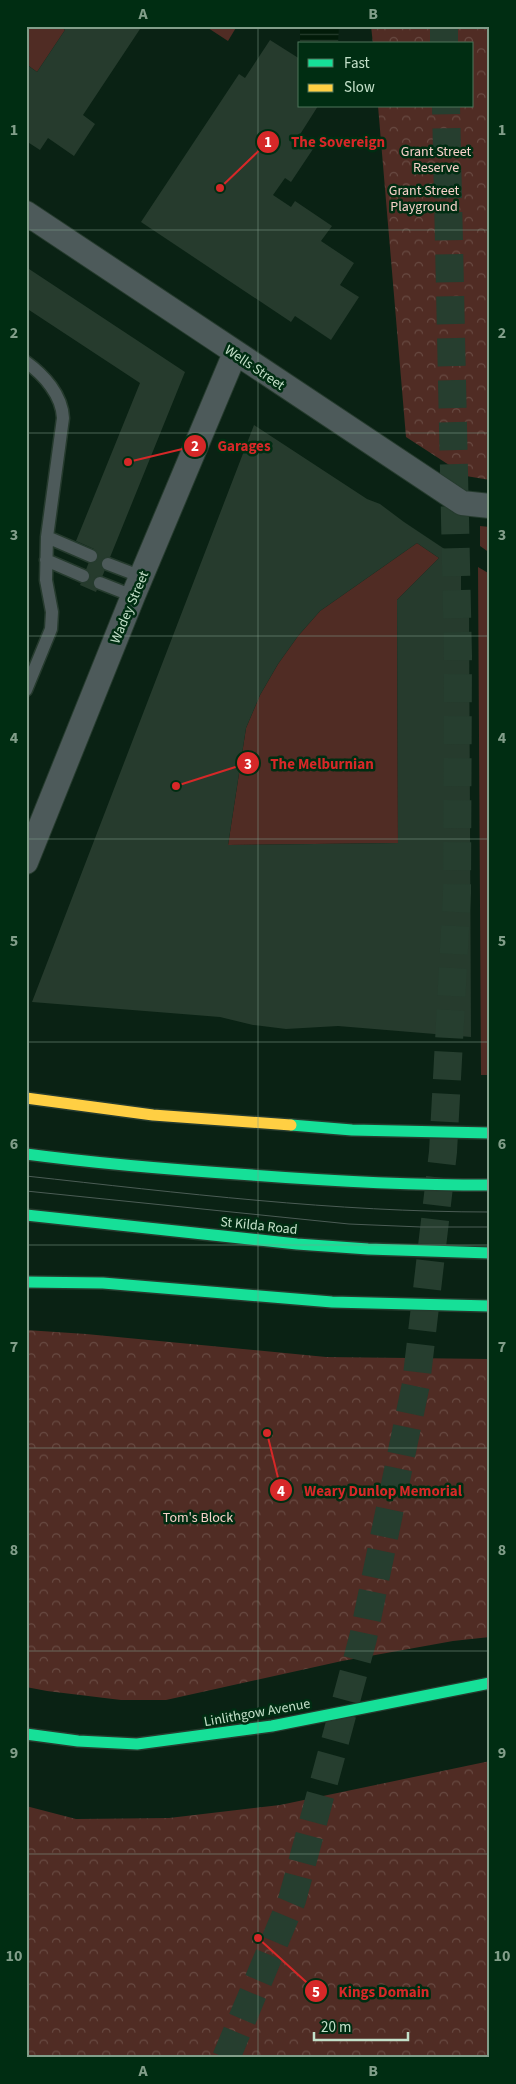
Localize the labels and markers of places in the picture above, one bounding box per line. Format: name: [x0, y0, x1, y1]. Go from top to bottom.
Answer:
callout: The Sovereign: [256, 127, 395, 157]
callout: Garages: [183, 431, 281, 461]
callout: The Melburnian: [236, 748, 384, 778]
callout: Weary Dunlop Memorial: [269, 1475, 472, 1505]
callout: Kings Domain: [303, 1976, 439, 2006]

